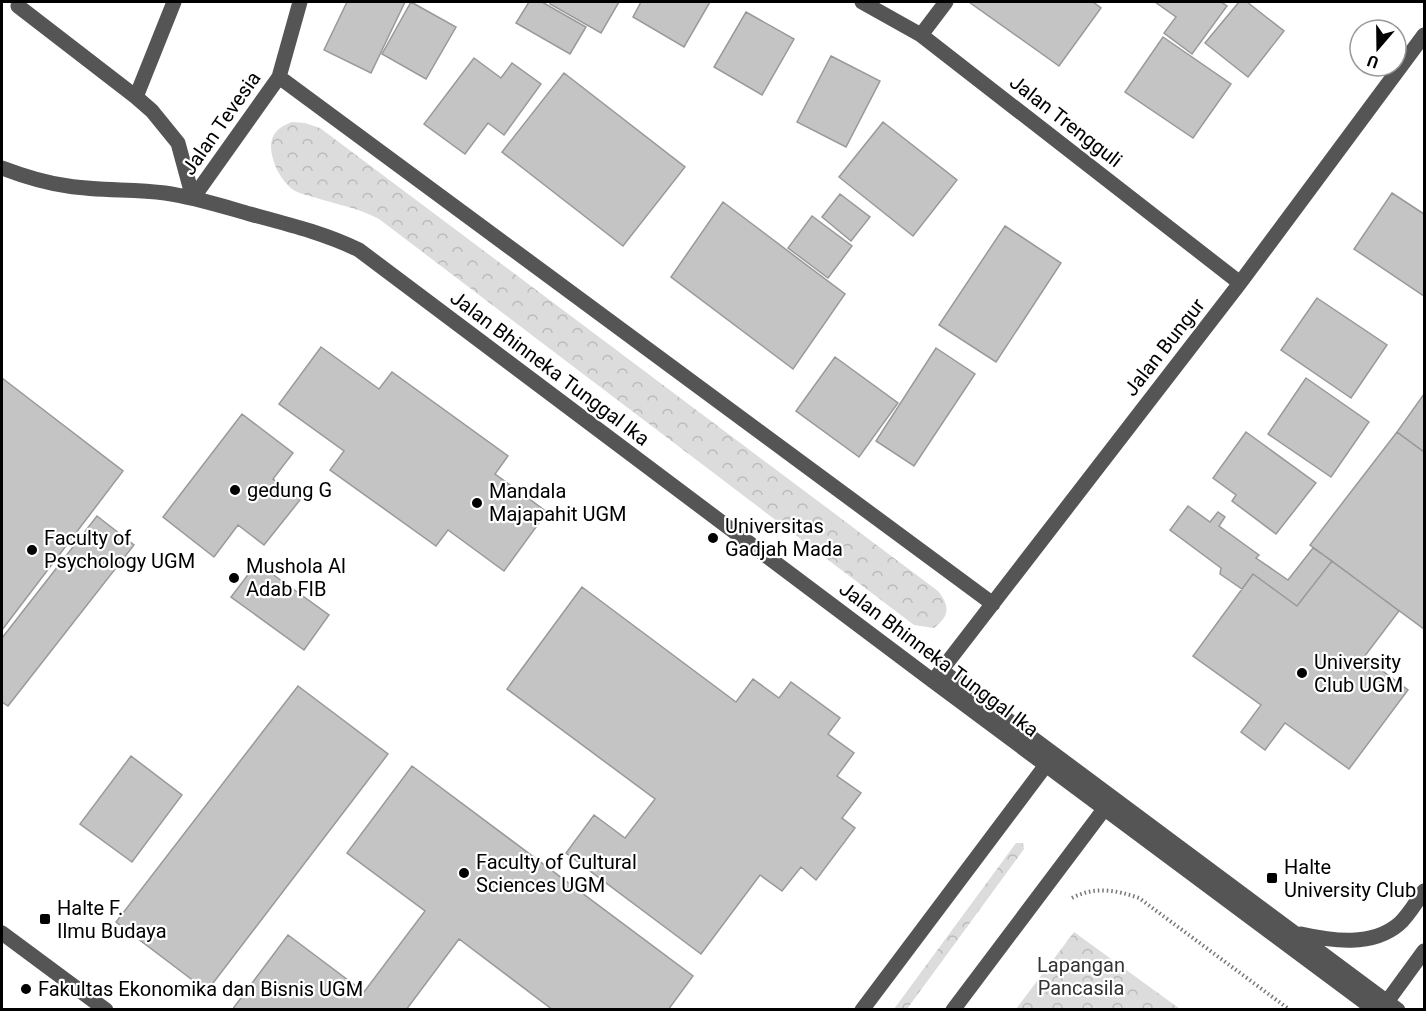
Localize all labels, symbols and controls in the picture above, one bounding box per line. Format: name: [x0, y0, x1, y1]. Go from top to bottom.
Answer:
north arrow: [1348, 18, 1408, 78]
text: U: [1365, 51, 1381, 72]
street label: Jalan Tevesia: [176, 67, 266, 179]
street label: Jalan Trengguli: [1005, 70, 1127, 172]
street label: Jalan Bhinneka Tunggal Ika: [446, 285, 654, 451]
street label: Jalan Bungur: [1118, 293, 1210, 401]
place label: gedung G: [247, 478, 332, 502]
place label: Mandala Majapahit UGM: [489, 479, 627, 526]
marker: gedung G: [228, 483, 242, 497]
marker: Mandala Majapahit UGM: [470, 496, 484, 510]
place label: Universitas Gadjah Mada: [725, 514, 843, 561]
place label: Faculty of Psychology UGM: [44, 526, 195, 573]
marker: Universitas Gadjah Mada: [706, 531, 720, 545]
marker: Faculty of Psychology UGM: [25, 543, 39, 557]
place label: Mushola Al Adab FIB: [246, 554, 346, 601]
marker: Mushola Al Adab FIB: [227, 571, 241, 585]
street label: Jalan Bhinneka Tunggal Ika: [835, 576, 1043, 742]
place label: University Club UGM: [1314, 650, 1403, 697]
marker: University Club UGM: [1295, 666, 1309, 680]
place label: Faculty of Cultural Sciences UGM: [476, 850, 637, 897]
place label: Halte University Club: [1284, 855, 1416, 902]
marker: Faculty of Cultural Sciences UGM: [457, 866, 471, 880]
marker: Halte University Club: [1265, 871, 1279, 885]
place label: Halte F. Ilmu Budaya: [57, 896, 167, 943]
marker: Halte F. Ilmu Budaya: [38, 912, 52, 926]
park label: Lapangan Pancasila: [1037, 953, 1125, 1000]
place label: Fakultas Ekonomika dan Bisnis UGM: [38, 977, 363, 1001]
marker: Fakultas Ekonomika dan Bisnis UGM: [19, 982, 33, 996]

